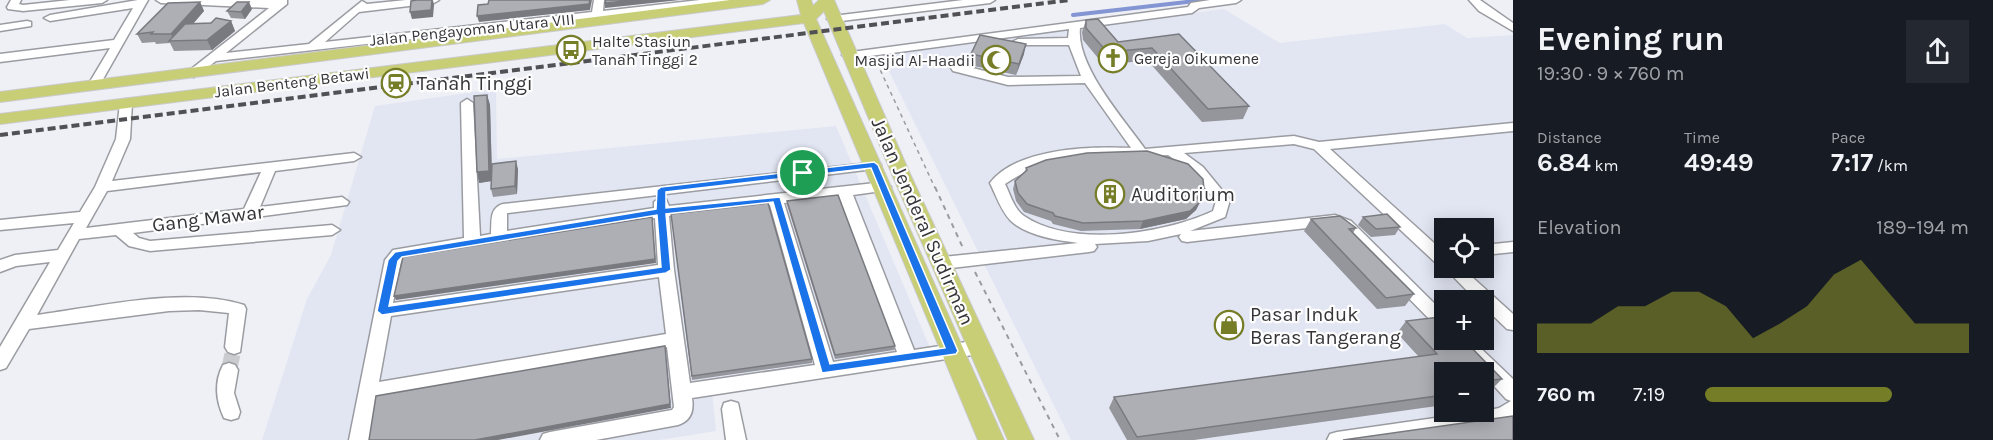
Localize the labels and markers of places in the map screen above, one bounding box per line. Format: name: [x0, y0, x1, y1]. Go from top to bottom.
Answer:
place label: Halte Stasiun Tanah Tinggi 2: [592, 32, 698, 69]
bus stop icon: Halte Stasiun Tanah Tinggi 2: [555, 34, 587, 66]
church icon: Gereja Oikumene: [1097, 42, 1129, 74]
mosque icon: Masjid Al-Haadii: [980, 44, 1012, 76]
place label: Gereja Oikumene: [1134, 49, 1259, 68]
place label: Masjid Al-Haadii: [855, 51, 975, 70]
station icon: Tanah Tinggi: [380, 67, 412, 99]
place label: Tanah Tinggi: [417, 72, 533, 95]
pin: [777, 147, 828, 198]
building icon: Auditorium: [1094, 178, 1126, 210]
place label: Auditorium: [1131, 183, 1235, 206]
place label: Pasar Induk Beras Tangerang: [1250, 303, 1401, 349]
shop icon: Pasar Induk Beras Tangerang: [1213, 309, 1245, 341]

